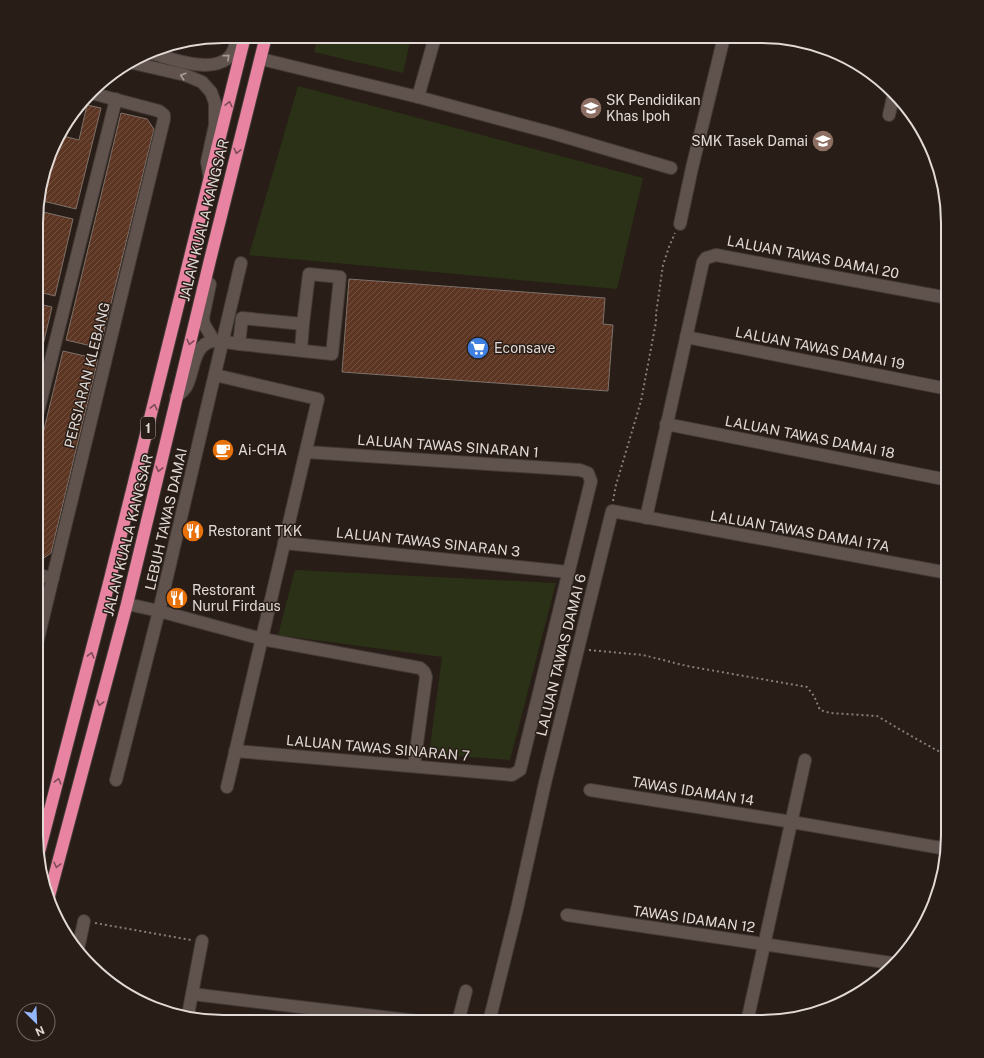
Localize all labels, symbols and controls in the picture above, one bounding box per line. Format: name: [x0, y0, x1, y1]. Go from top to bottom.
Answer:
one-way arrow: [222, 55, 230, 62]
one-way arrow: [180, 72, 187, 80]
place label: SK Pendidikan Khas Ipoh: [606, 92, 700, 124]
school or university icon: SK Pendidikan Khas Ipoh: [578, 95, 604, 121]
one-way arrow: [224, 101, 232, 107]
school or university icon: SMK Tasek Damai: [810, 128, 836, 154]
place label: SMK Tasek Damai: [691, 133, 808, 149]
street label: JALAN KUALA KANGSAR: [176, 137, 232, 303]
one-way arrow: [233, 147, 242, 154]
street label: LALUAN TAWAS DAMAI 20: [726, 232, 900, 282]
street label: PERSIARAN KLEBANG: [61, 300, 113, 450]
street label: LALUAN TAWAS DAMAI 19: [734, 324, 906, 372]
supermarket icon: Econsave: [465, 335, 491, 361]
one-way arrow: [186, 339, 194, 345]
place label: Econsave: [494, 340, 556, 356]
one-way arrow: [149, 404, 157, 410]
street label: LALUAN TAWAS DAMAI 18: [724, 413, 896, 461]
road number: 1: [141, 417, 155, 439]
street label: LALUAN TAWAS SINARAN 1: [357, 432, 539, 460]
cafe icon: Ai-CHA: [210, 437, 236, 463]
place label: Ai-CHA: [238, 442, 287, 458]
street label: LEBUH TAWAS DAMAI: [142, 446, 190, 592]
street label: JALAN KUALA KANGSAR: [100, 452, 156, 618]
one-way arrow: [156, 465, 164, 472]
street label: LALUAN TAWAS DAMAI 17A: [709, 507, 891, 555]
restaurant icon: Restorant TKK: [180, 518, 206, 544]
place label: Restorant TKK: [208, 523, 303, 539]
street label: LALUAN TAWAS SINARAN 3: [335, 524, 521, 560]
street label: LALUAN TAWAS DAMAI 6: [533, 572, 589, 738]
place label: Restorant Nurul Firdaus: [192, 582, 281, 614]
restaurant icon: Restorant Nurul Firdaus: [164, 585, 190, 611]
one-way arrow: [86, 652, 94, 658]
one-way arrow: [96, 699, 105, 706]
street label: LALUAN TAWAS SINARAN 7: [285, 732, 471, 764]
street label: TAWAS IDAMAN 14: [631, 773, 756, 809]
one-way arrow: [53, 778, 61, 784]
one-way arrow: [53, 861, 62, 868]
street label: TAWAS IDAMAN 12: [632, 903, 756, 935]
north arrow: [16, 1002, 56, 1042]
text: N: [34, 1024, 46, 1038]

